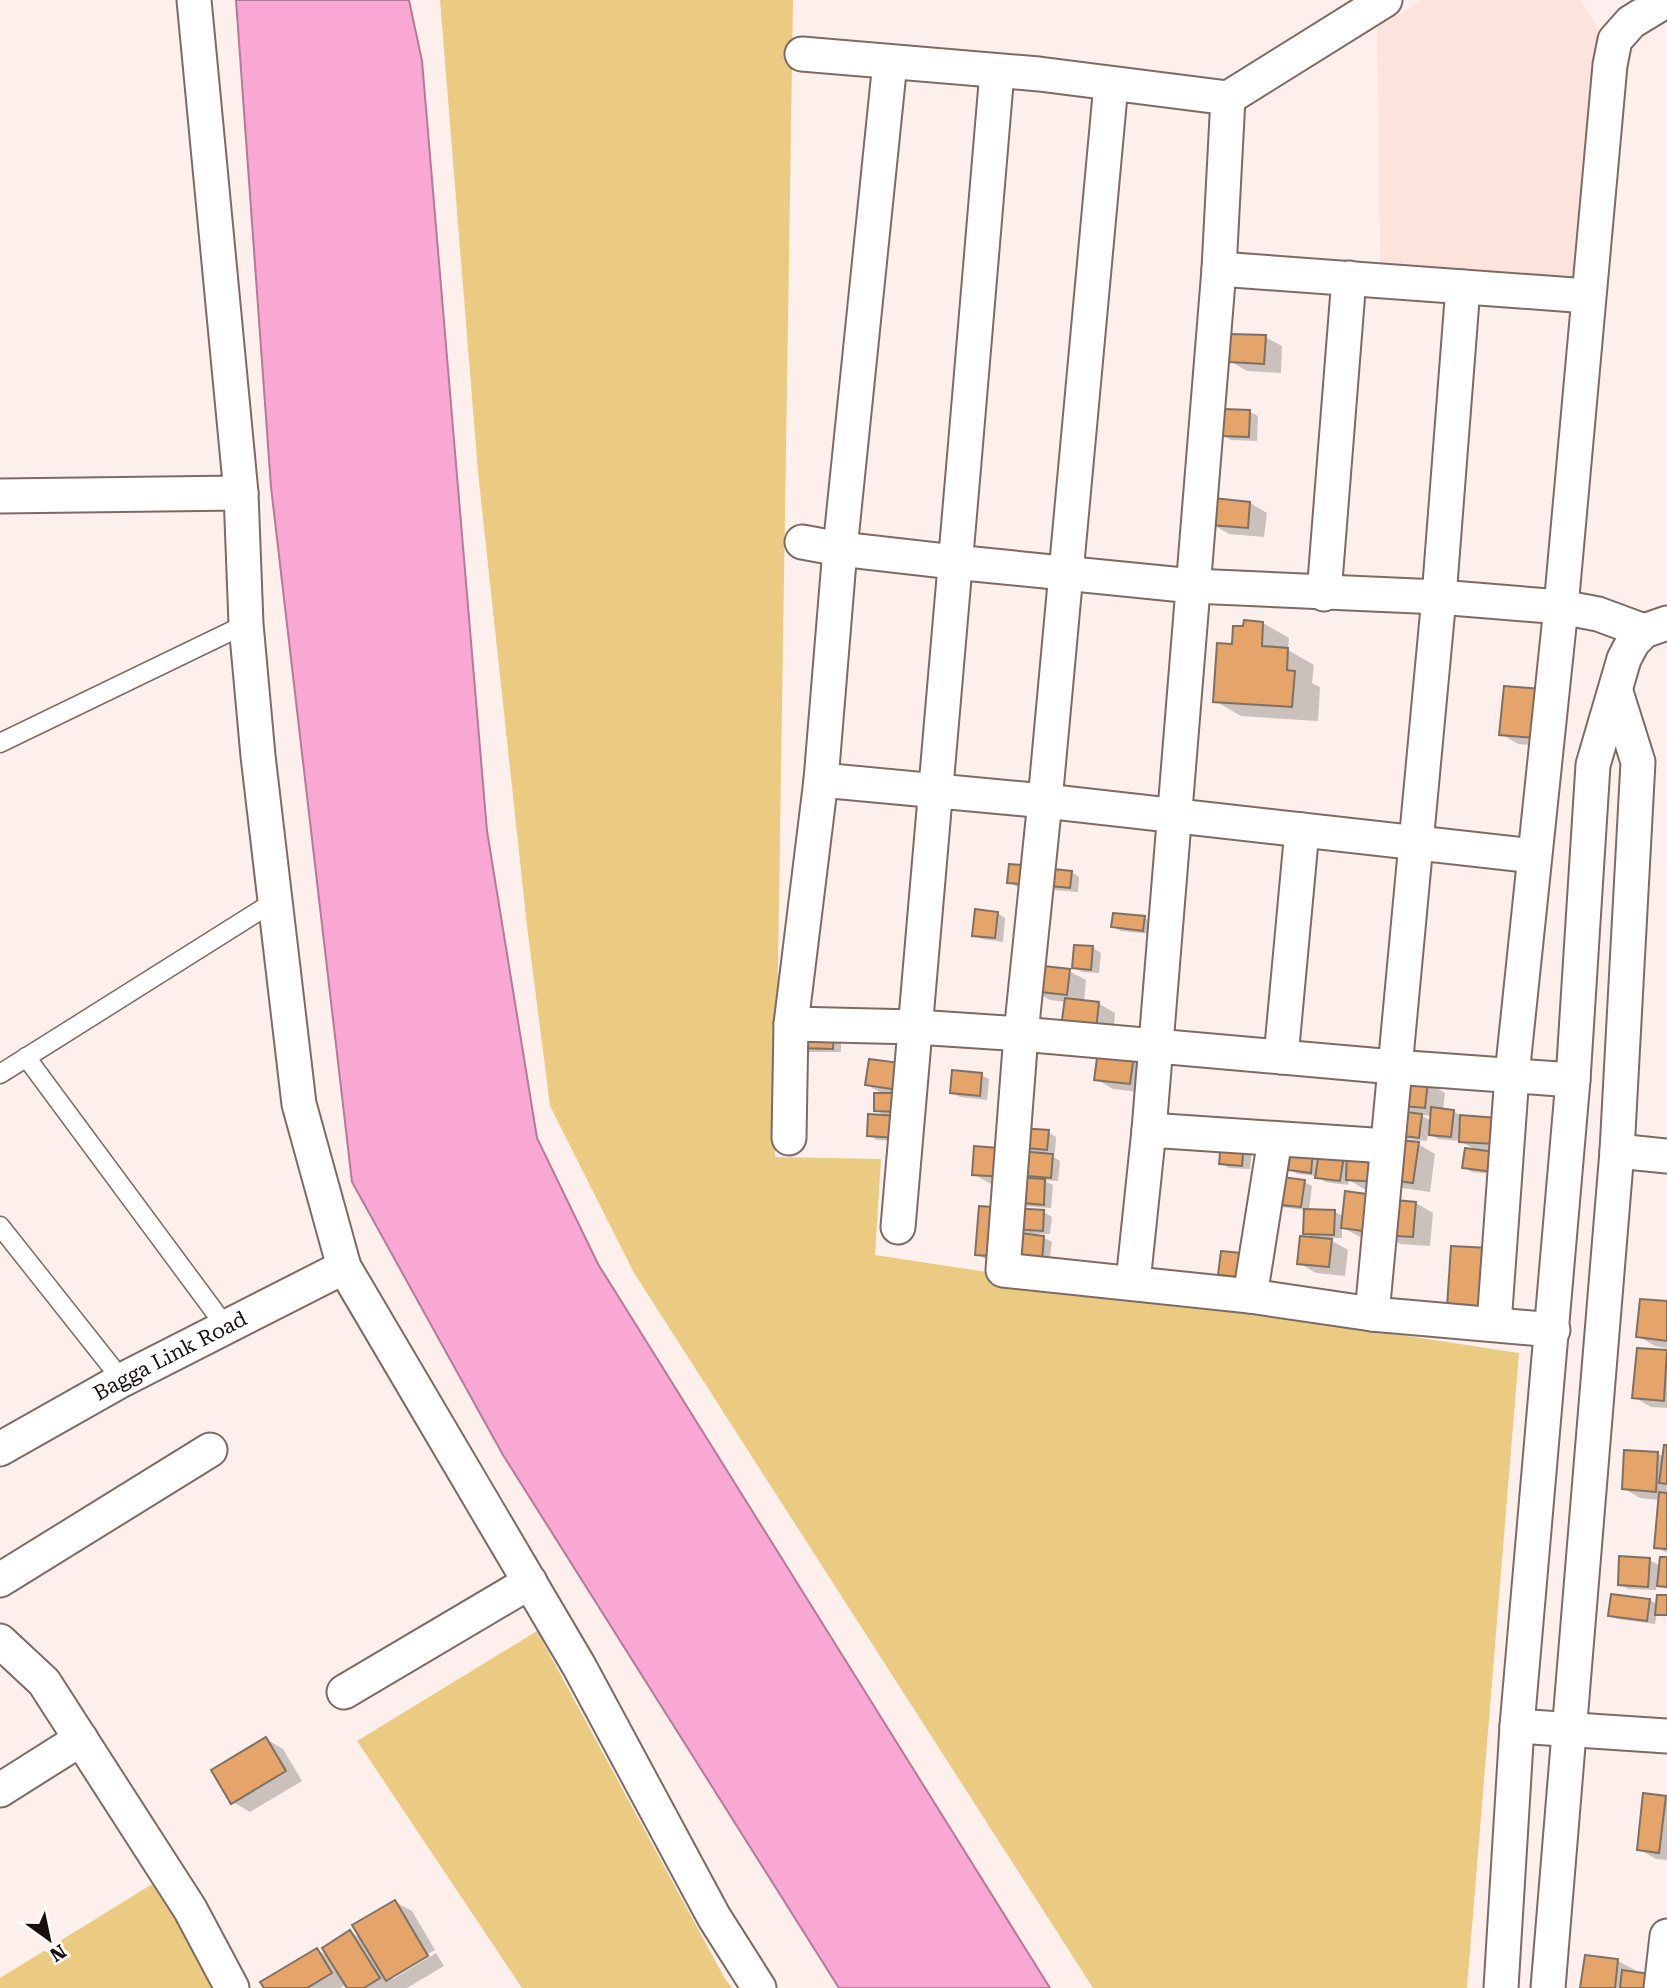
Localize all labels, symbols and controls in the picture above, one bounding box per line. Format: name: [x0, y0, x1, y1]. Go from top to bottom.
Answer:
street label: Bagga Link Road: [89, 1306, 251, 1406]
north arrow: [14, 1904, 84, 1974]
text: N: [45, 1939, 70, 1967]

